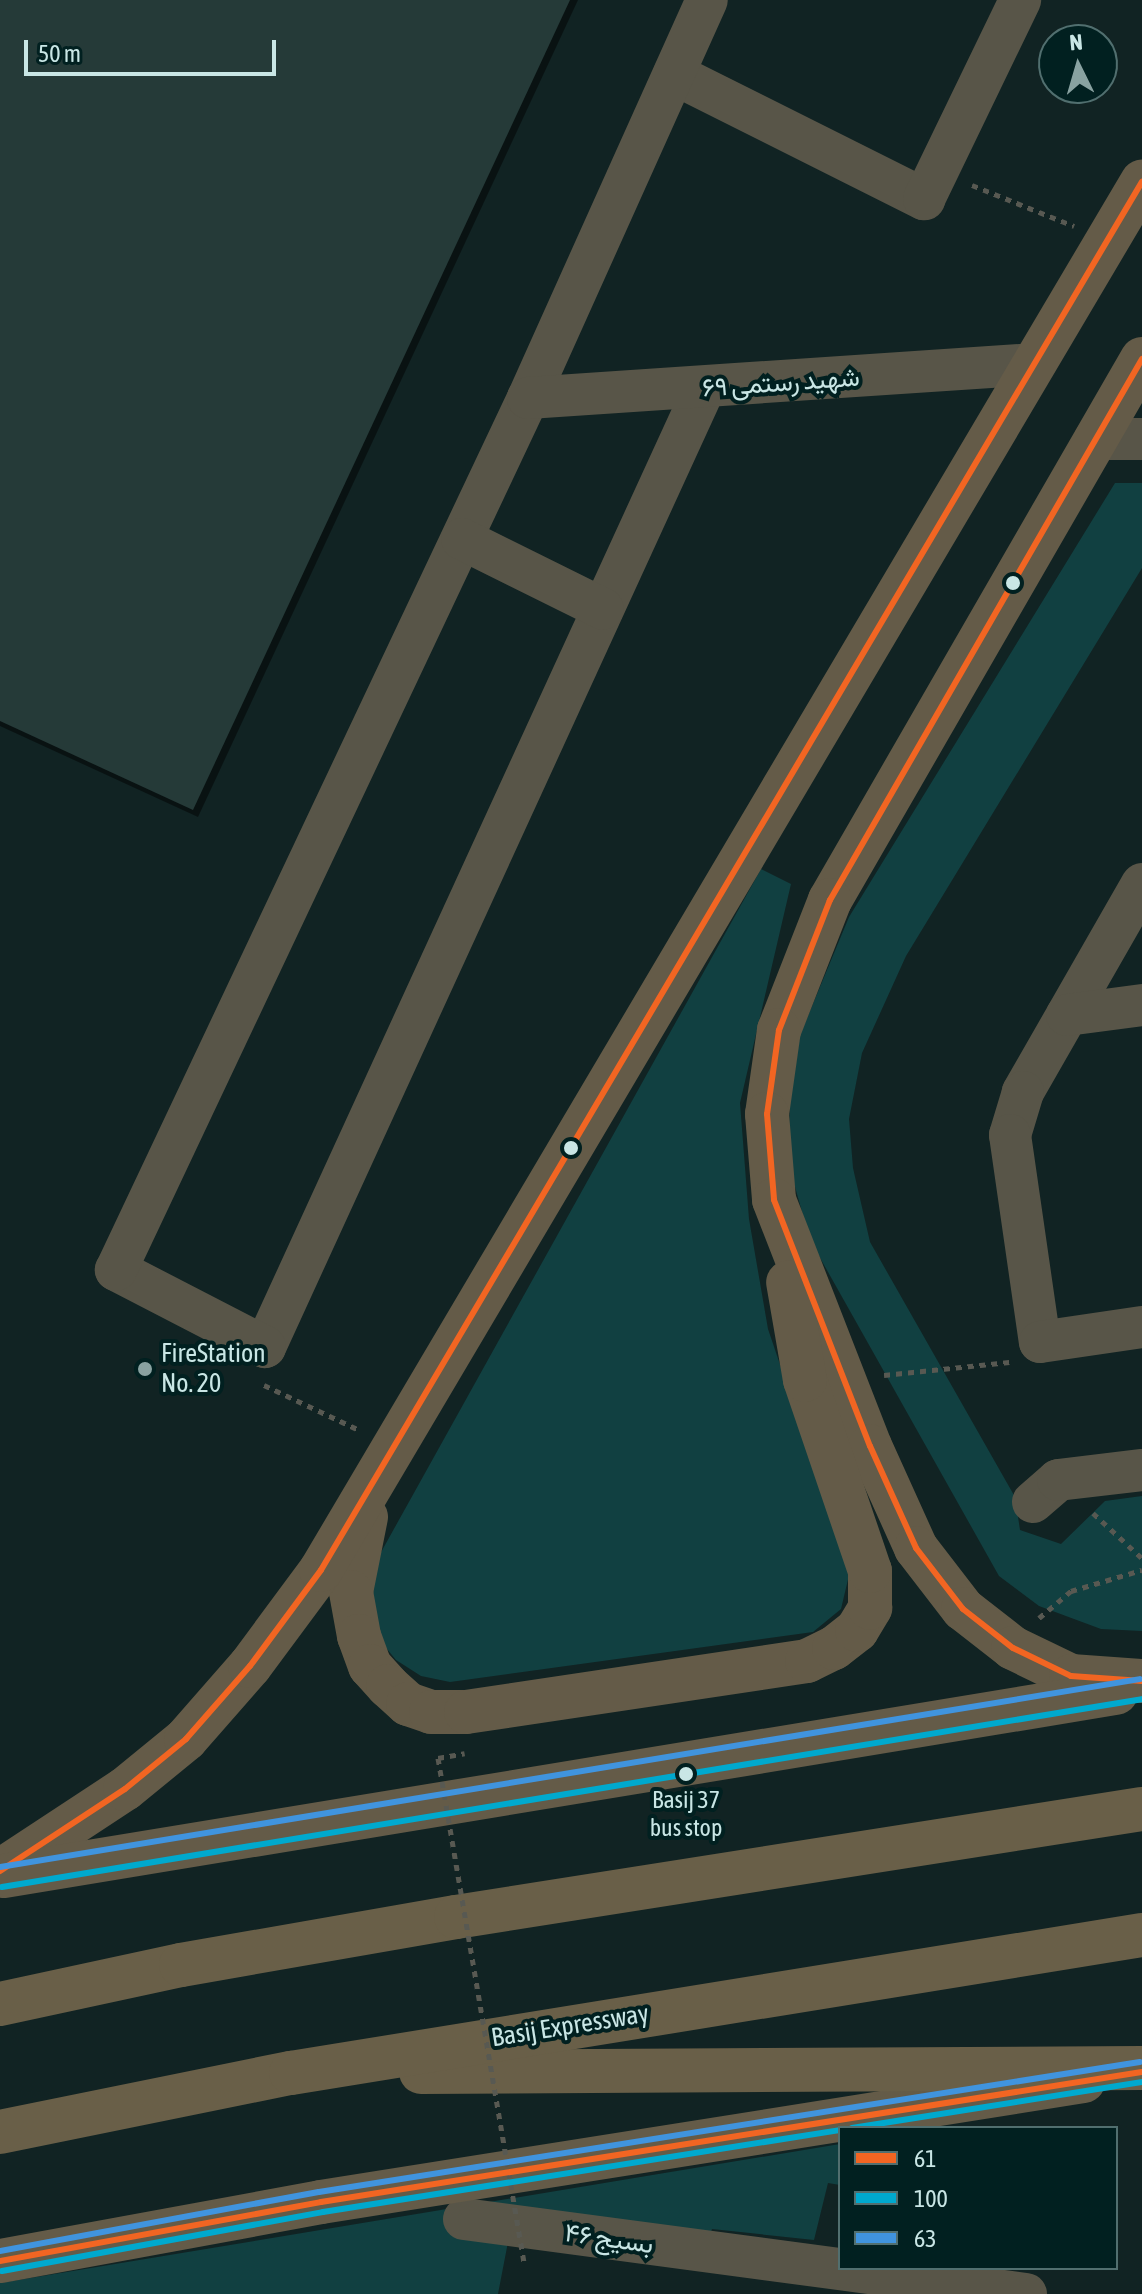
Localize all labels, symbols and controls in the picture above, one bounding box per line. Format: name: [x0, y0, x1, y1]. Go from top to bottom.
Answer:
scale bar: [28, 24, 280, 74]
north arrow: [1038, 24, 1118, 104]
text: N: [1068, 29, 1084, 56]
text: 50 m: [38, 40, 81, 67]
street label: شهید رستمی ۶۹: [701, 362, 861, 404]
unlabelled marker: [1005, 575, 1021, 591]
unlabelled marker: [563, 1140, 579, 1156]
place label: FireStation No. 20: [161, 1338, 266, 1400]
marker: FireStation No. 20: [136, 1360, 154, 1378]
marker: Basij 37 bus stop: [678, 1766, 694, 1782]
place label: Basij 37 bus stop: [650, 1786, 722, 1842]
street label: Basij Expressway: [489, 1998, 651, 2054]
legend: [838, 2126, 1118, 2270]
text: 61: [914, 2145, 937, 2172]
text: 100: [914, 2185, 948, 2212]
street label: بسیج ۴۶: [563, 2217, 655, 2261]
text: 63: [914, 2225, 937, 2252]

